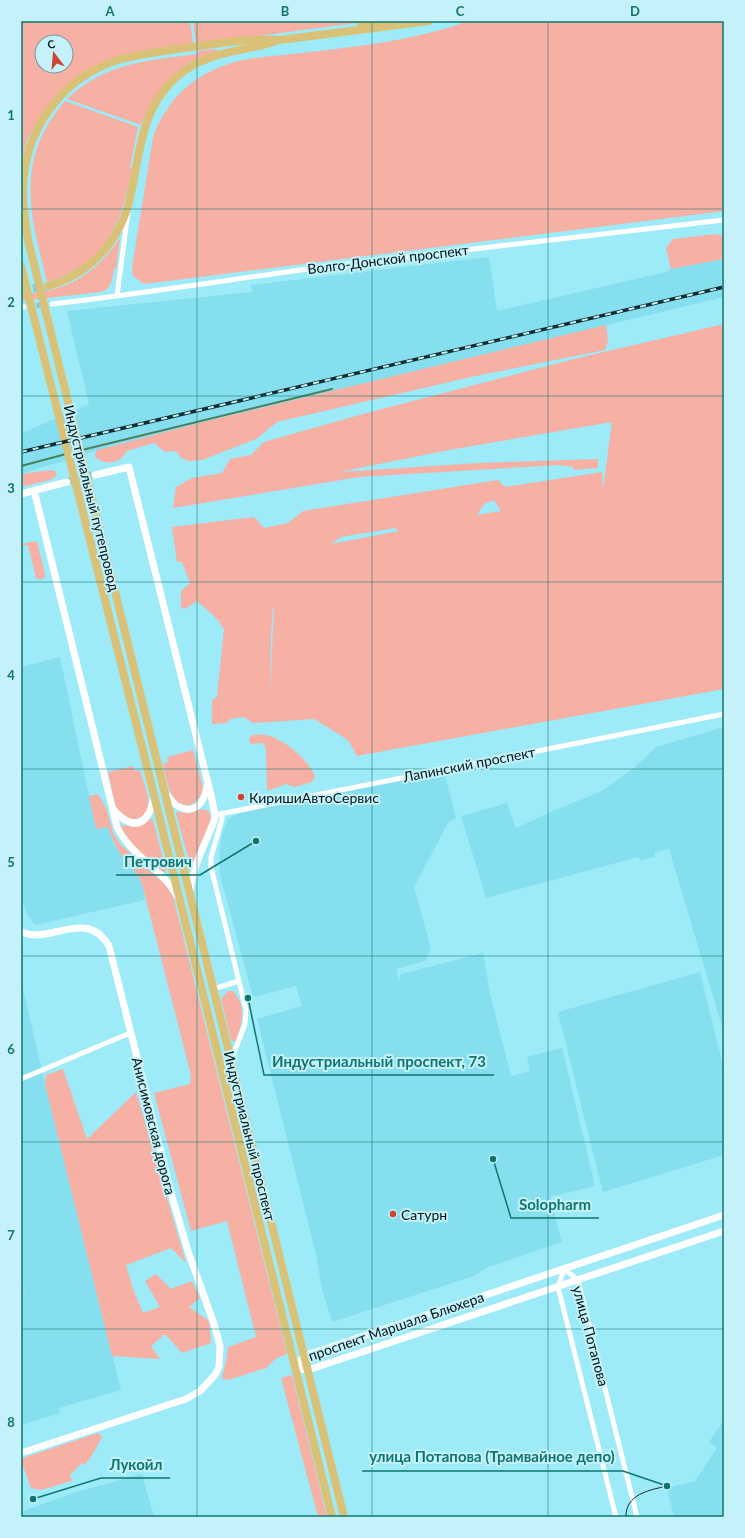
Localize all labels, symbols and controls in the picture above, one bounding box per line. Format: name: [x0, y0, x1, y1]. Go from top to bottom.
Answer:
text: A: [104, 3, 115, 19]
text: B: [281, 3, 290, 19]
text: C: [456, 3, 465, 19]
text: D: [630, 3, 640, 19]
north arrow: [34, 34, 74, 74]
text: С: [46, 36, 57, 51]
text: 1: [7, 107, 15, 123]
street label: Волго-Донской проспект: [306, 241, 470, 277]
text: 2: [7, 294, 15, 310]
street label: Индустриальный путепровод: [61, 403, 123, 593]
text: 3: [7, 480, 15, 496]
text: 4: [7, 667, 15, 683]
street label: Лапинский проспект: [400, 743, 537, 785]
place label: КиришиАвтоСервис: [249, 789, 379, 806]
marker: КиришиАвтоСервис: [236, 792, 246, 802]
callout: Петрович: [116, 848, 200, 875]
text: Петрович: [124, 852, 192, 870]
text: 5: [7, 854, 15, 870]
text: 6: [7, 1041, 15, 1057]
callout: Индустриальный проспект, 73: [264, 1048, 494, 1075]
street label: Индустриальный проспект: [221, 1049, 279, 1223]
text: Индустриальный проспект, 73: [272, 1052, 486, 1070]
street label: Анисимовская дорога: [129, 1055, 179, 1197]
callout: Solopharm: [511, 1191, 599, 1218]
text: Solopharm: [519, 1195, 591, 1213]
place label: Сатурн: [401, 1206, 447, 1223]
marker: Сатурн: [388, 1209, 398, 1219]
text: 7: [7, 1227, 15, 1243]
street label: улица Потапова: [569, 1284, 613, 1388]
street label: проспект Маршала Блюхера: [306, 1288, 486, 1364]
text: 8: [7, 1414, 15, 1430]
callout: улица Потапова (Трамвайное депо): [362, 1444, 623, 1471]
text: улица Потапова (Трамвайное депо): [369, 1447, 615, 1465]
callout: Лукойл: [101, 1451, 170, 1478]
text: Лукойл: [108, 1455, 163, 1473]

